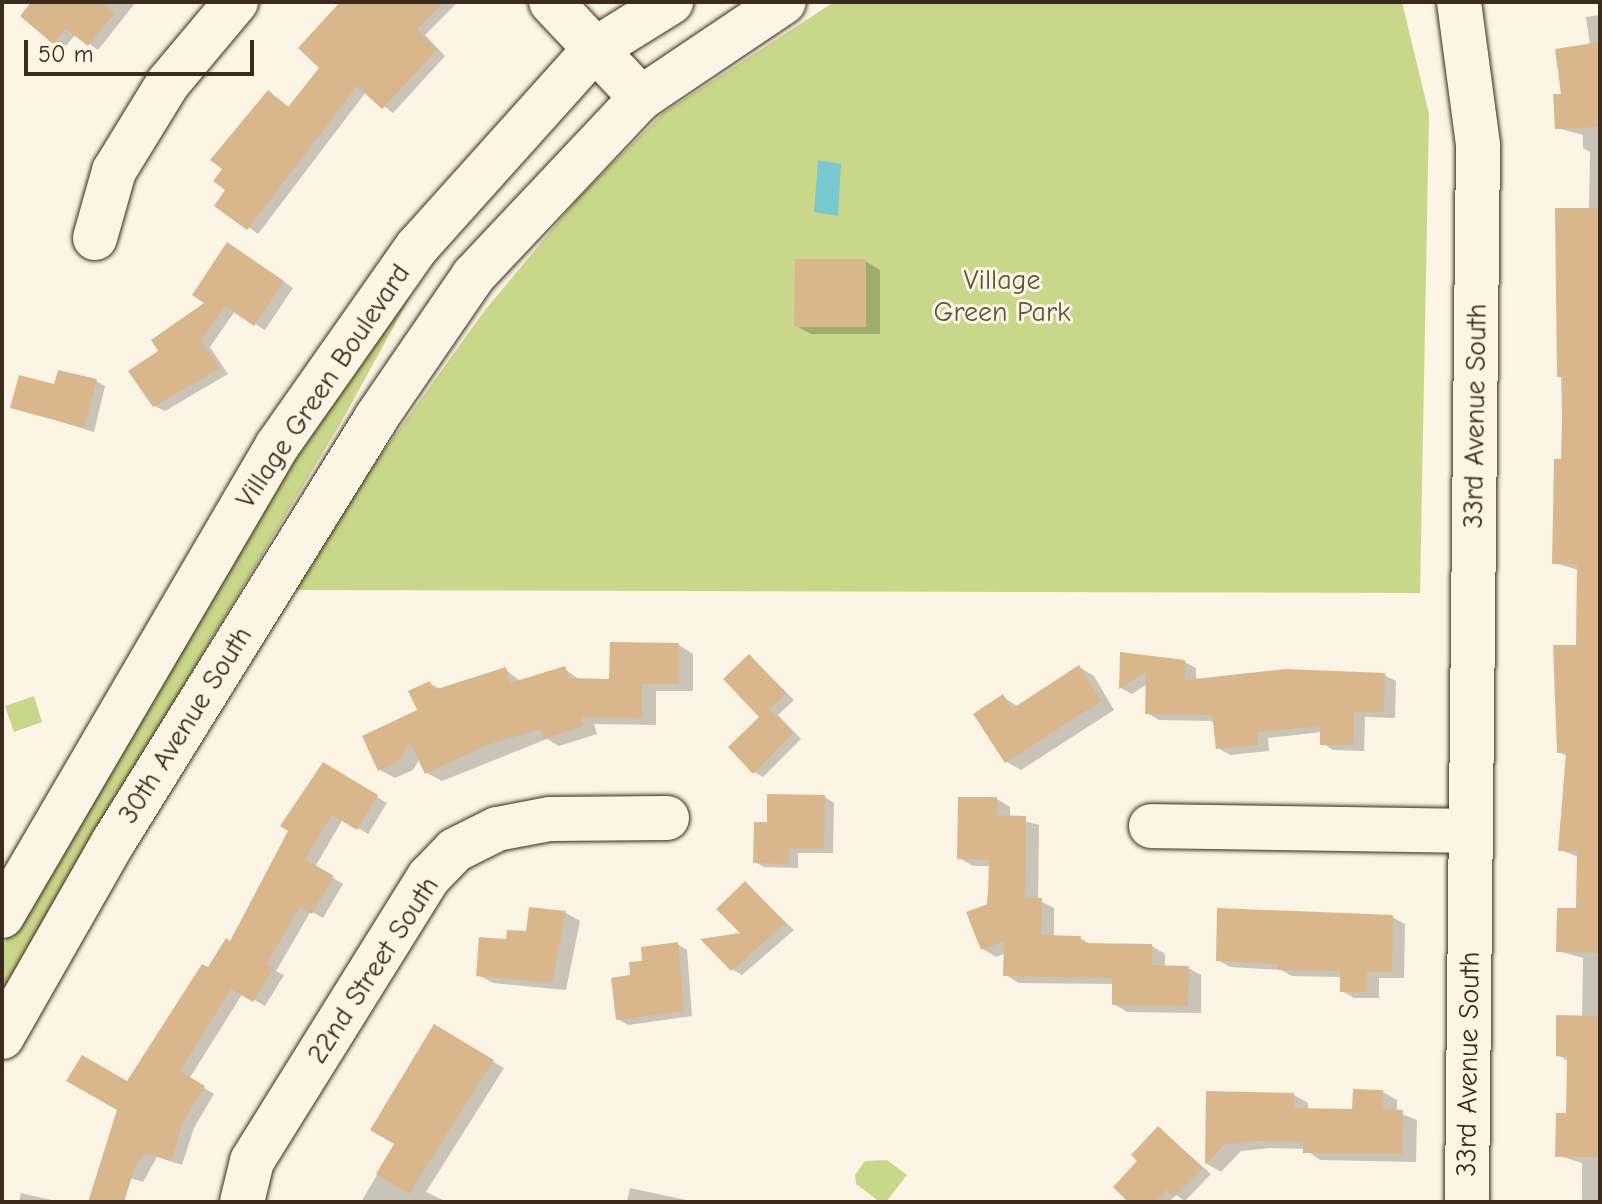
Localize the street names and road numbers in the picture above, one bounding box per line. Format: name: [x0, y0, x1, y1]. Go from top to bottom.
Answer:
street label: Village Green Boulevard: [229, 258, 417, 514]
street label: 33rd Avenue South: [1456, 303, 1494, 529]
street label: 30th Avenue South: [111, 620, 259, 830]
street label: 22nd Street South: [300, 870, 446, 1070]
street label: 33rd Avenue South: [1449, 951, 1487, 1177]

